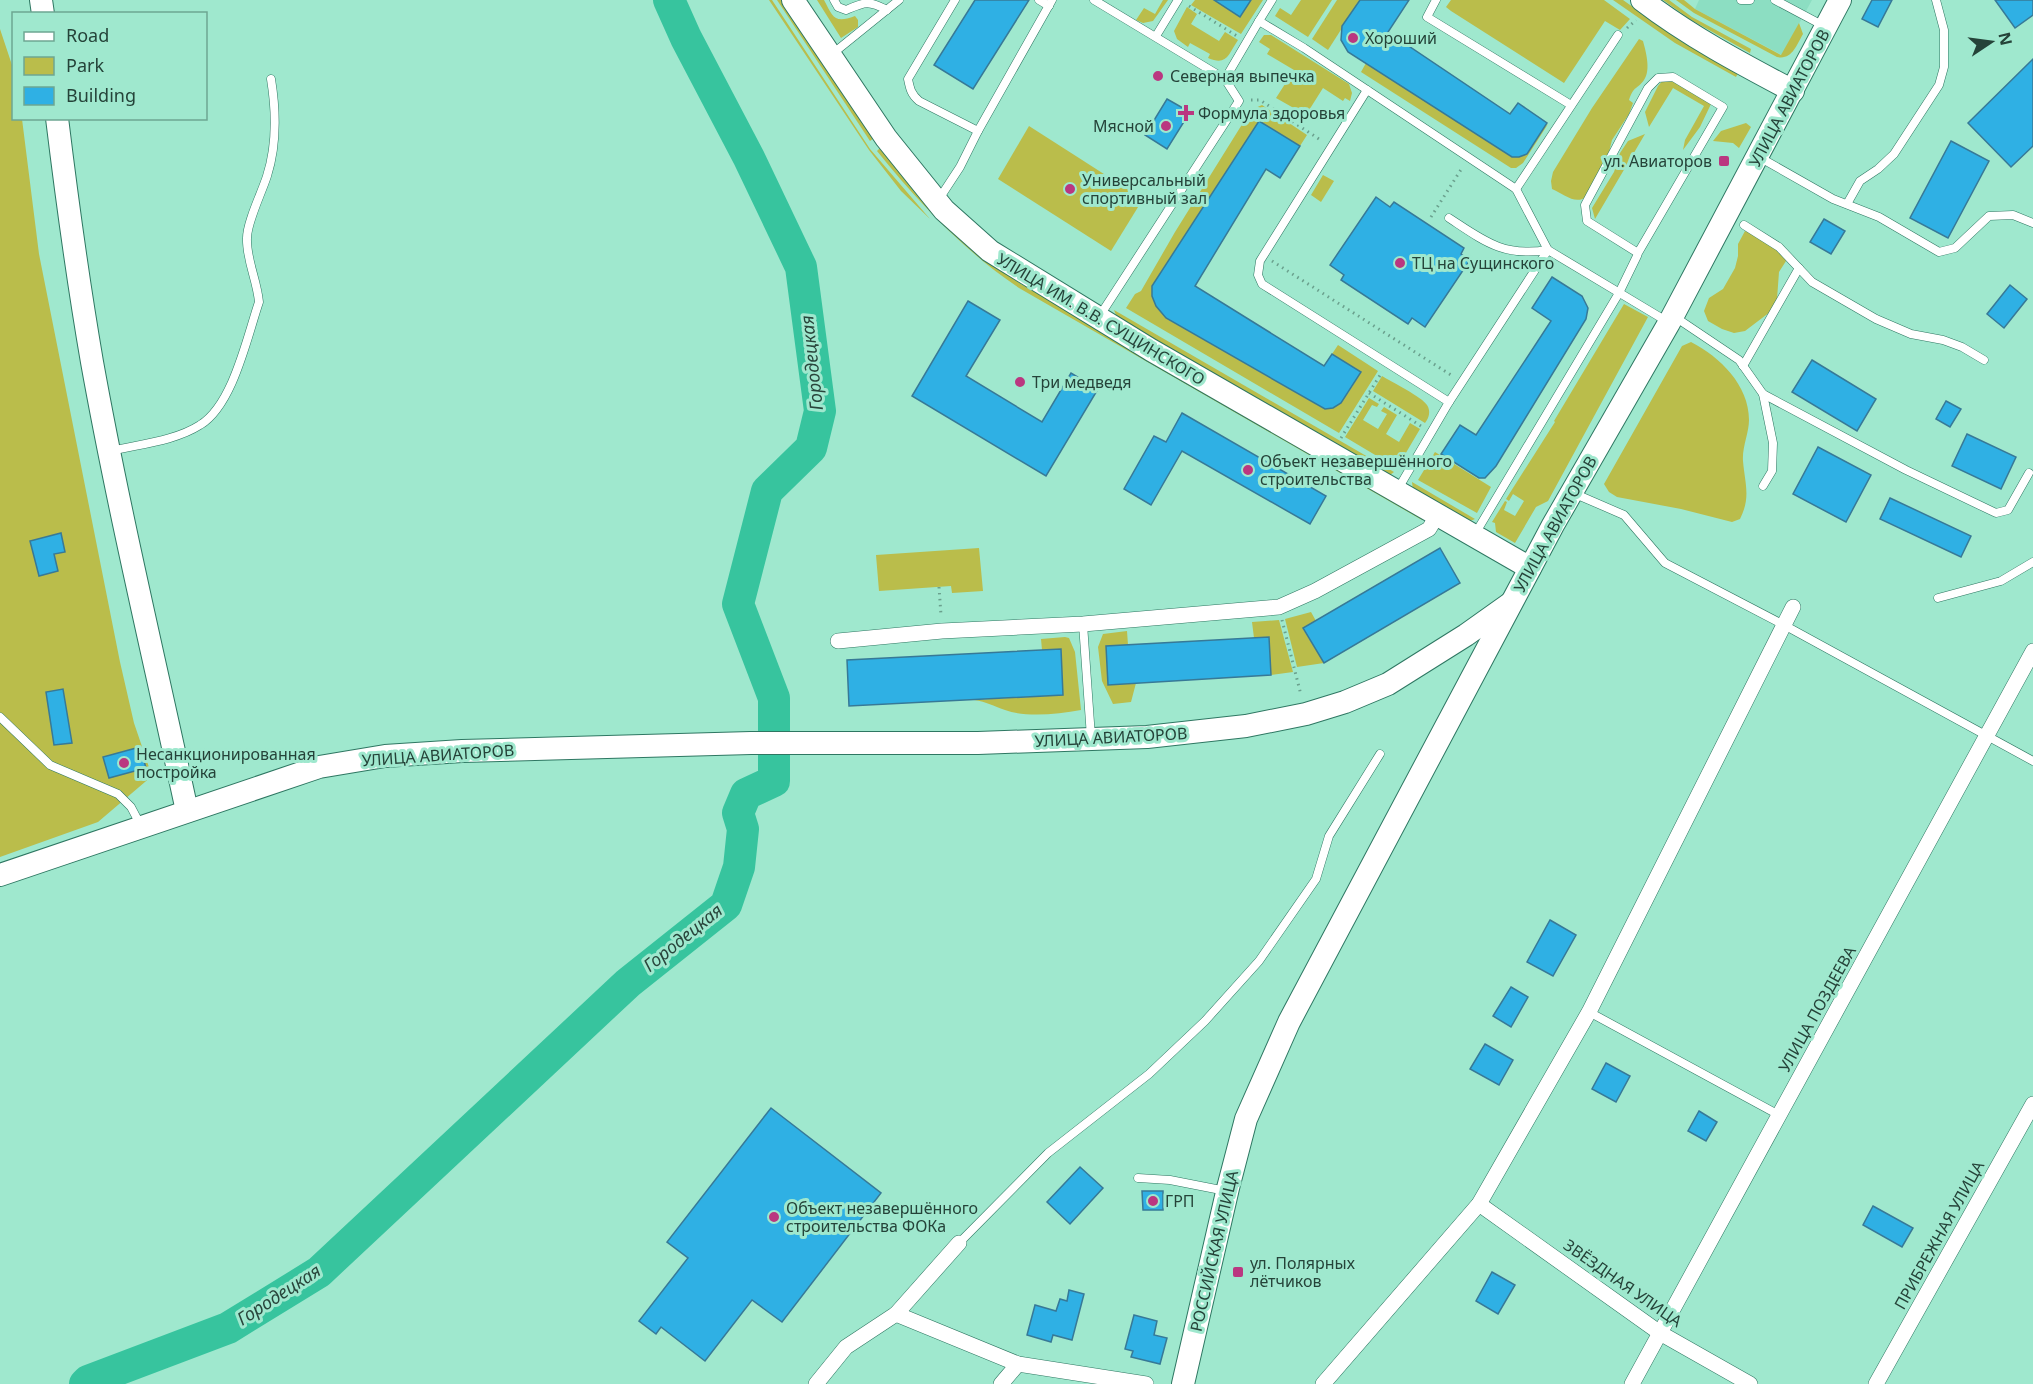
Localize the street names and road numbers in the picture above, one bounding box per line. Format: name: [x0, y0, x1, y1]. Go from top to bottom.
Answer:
street label: УЛИЦА АВИАТОРОВ: [1743, 25, 1835, 171]
street label: УЛИЦА ИМ. В.В. СУЩИНСКОГО: [993, 248, 1209, 390]
street label: УЛИЦА АВИАТОРОВ: [1508, 452, 1602, 596]
street label: УЛИЦА АВИАТОРОВ: [1034, 722, 1188, 752]
street label: УЛИЦА АВИАТОРОВ: [361, 739, 515, 771]
street label: УЛИЦА ПОЗДЕЕВА: [1773, 941, 1861, 1076]
street label: ПРИБРЕЖНАЯ УЛИЦА: [1889, 1156, 1989, 1313]
street label: РОССИЙСКАЯ УЛИЦА: [1185, 1167, 1243, 1334]
street label: ЗВЁЗДНАЯ УЛИЦА: [1560, 1234, 1687, 1333]

